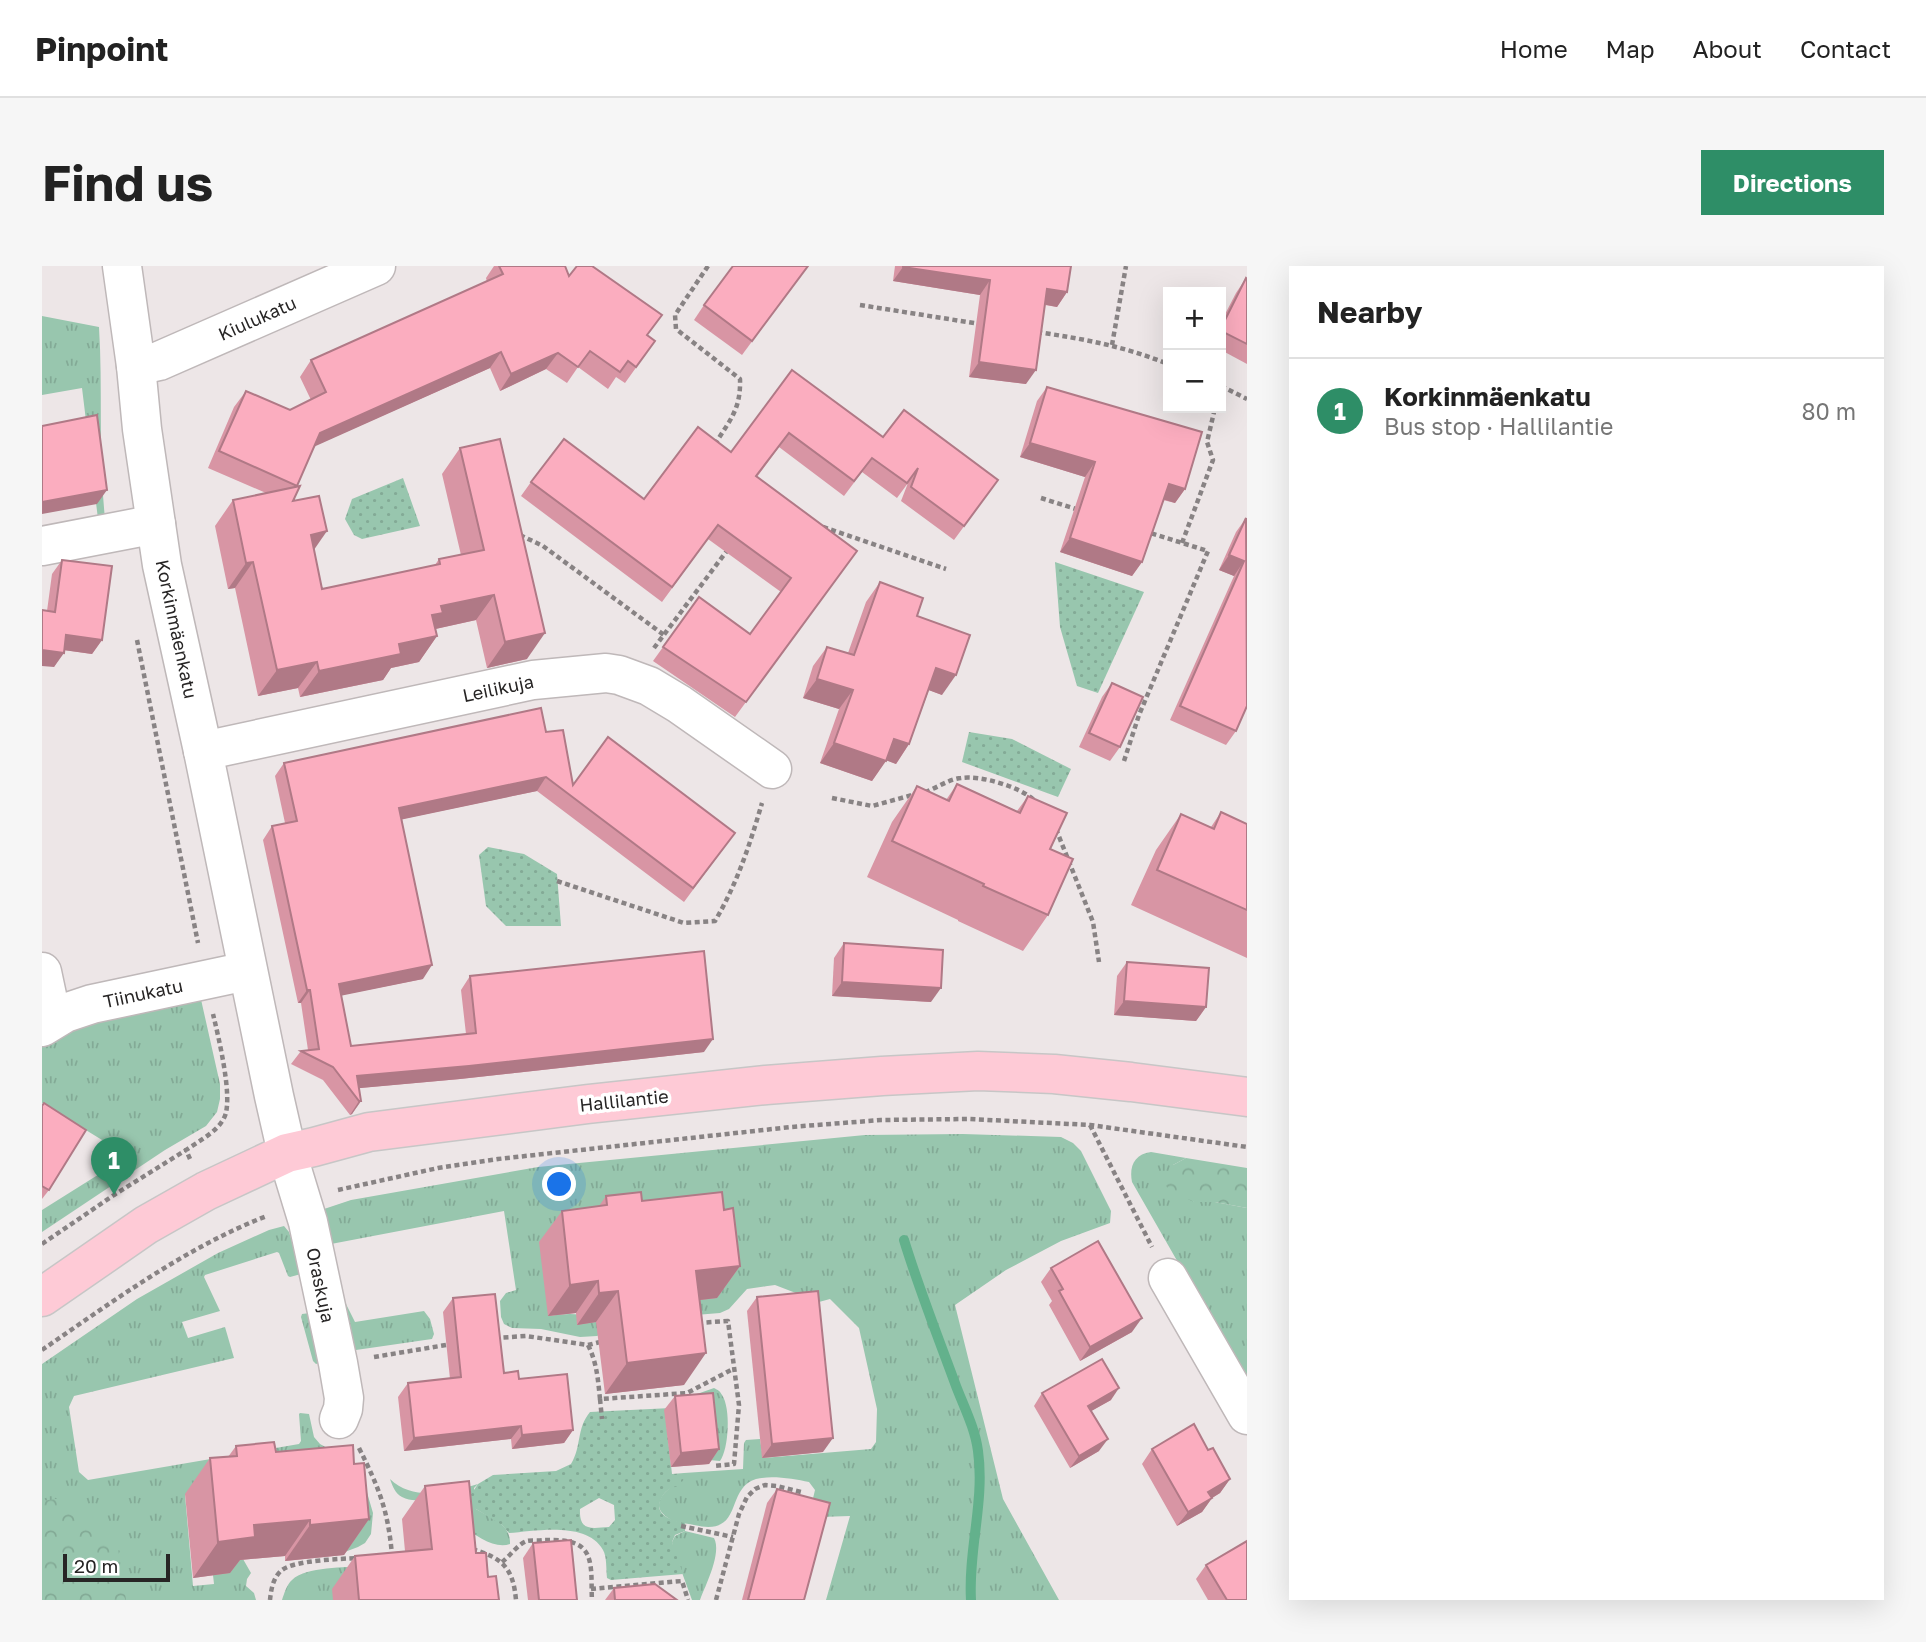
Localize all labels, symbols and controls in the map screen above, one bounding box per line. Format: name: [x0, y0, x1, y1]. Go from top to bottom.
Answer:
text: Pinpoint: [35, 29, 168, 68]
text: Home: [1500, 34, 1568, 63]
text: Map: [1606, 34, 1655, 63]
text: About: [1693, 34, 1762, 63]
text: Contact: [1800, 34, 1891, 63]
button: Directions: [1701, 150, 1884, 215]
text: Find us: [42, 153, 213, 212]
map controls: [1163, 287, 1226, 413]
button: +: [1163, 287, 1226, 350]
street label: Kiulukatu: [215, 291, 299, 345]
text: Nearby: [1317, 294, 1422, 330]
button: −: [1163, 350, 1226, 413]
text: Korkinmäenkatu: [1384, 381, 1591, 412]
text: 1: [1334, 397, 1346, 425]
text: 80 m: [1802, 397, 1856, 425]
text: Bus stop · Hallilantie: [1384, 412, 1613, 440]
street label: Korkinmäenkatu: [152, 557, 202, 701]
street label: Leilikuja: [461, 670, 535, 706]
street label: Tiinukatu: [101, 974, 185, 1012]
street label: Hallilantie: [578, 1084, 670, 1116]
pin: 1: [91, 1137, 137, 1195]
your location: [542, 1167, 576, 1201]
street label: Oraskuja: [302, 1246, 340, 1324]
scale bar: [63, 1551, 170, 1583]
text: 20 m: [74, 1554, 118, 1577]

